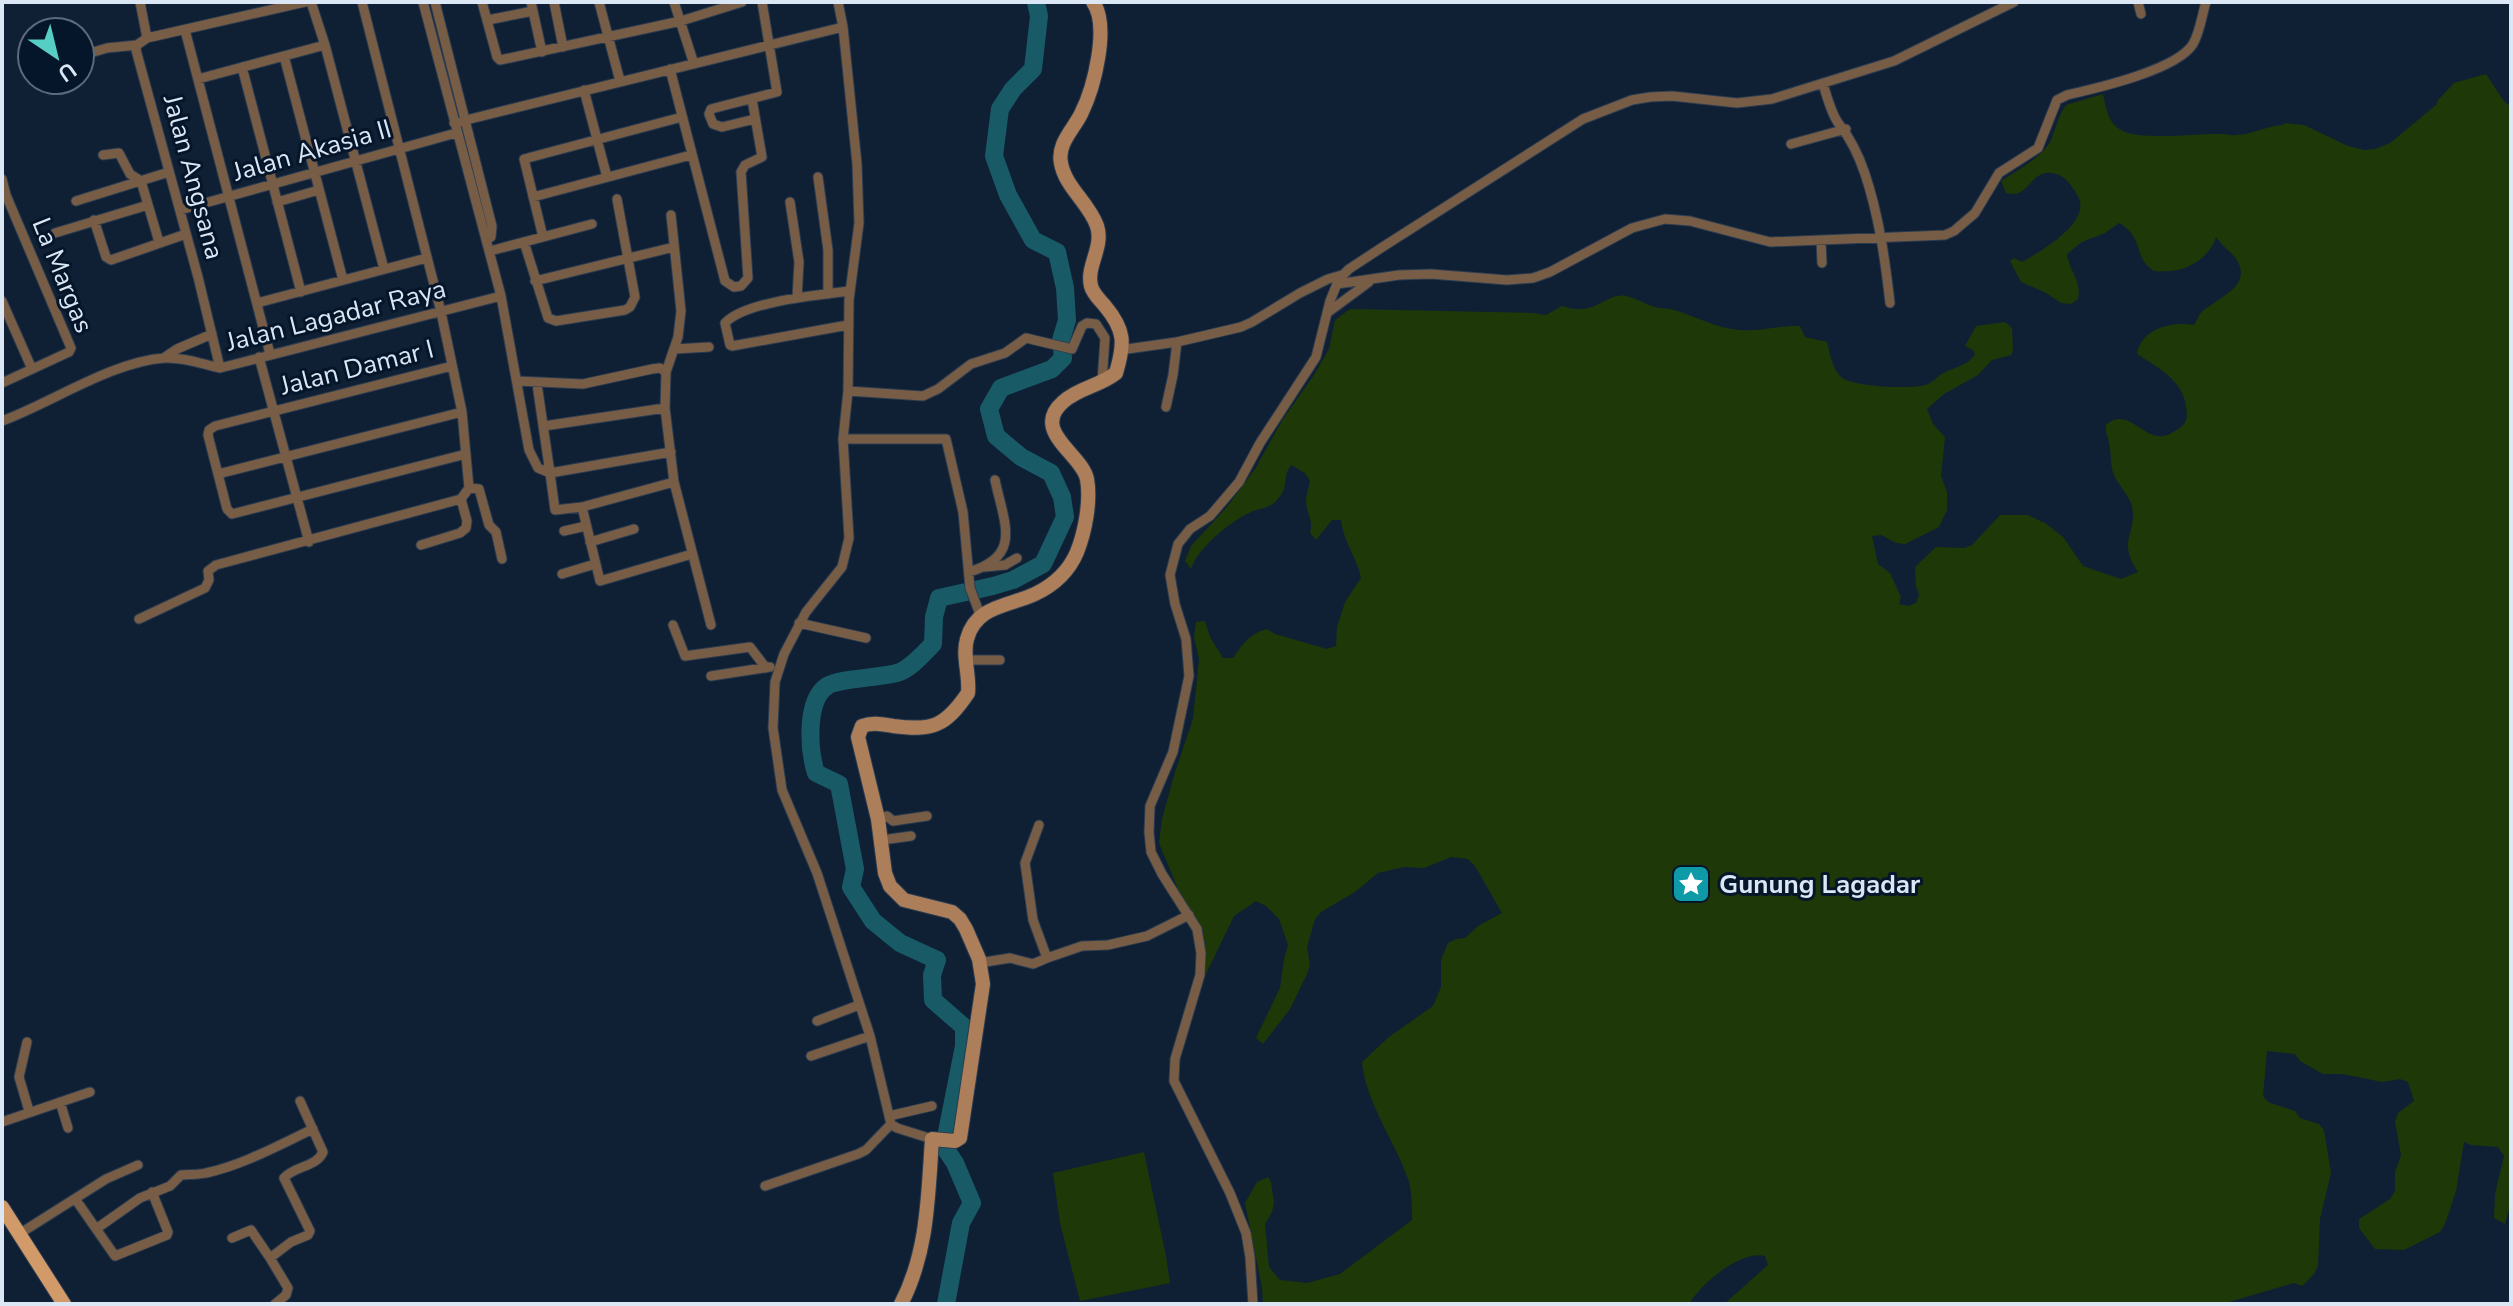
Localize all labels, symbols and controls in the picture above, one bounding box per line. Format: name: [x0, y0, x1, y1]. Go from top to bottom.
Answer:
north arrow: [16, 16, 96, 96]
text: U: [52, 55, 82, 89]
street label: Jalan Angsana: [154, 90, 232, 263]
street label: Jalan Akasia II: [228, 111, 395, 190]
street label: La Margas: [24, 212, 101, 338]
street label: Jalan Lagadar Raya: [222, 271, 449, 360]
street label: Jalan Damar I: [276, 332, 437, 404]
place icon: Gunung Lagadar: [1670, 863, 1712, 905]
place label: Gunung Lagadar: [1719, 867, 1921, 902]

